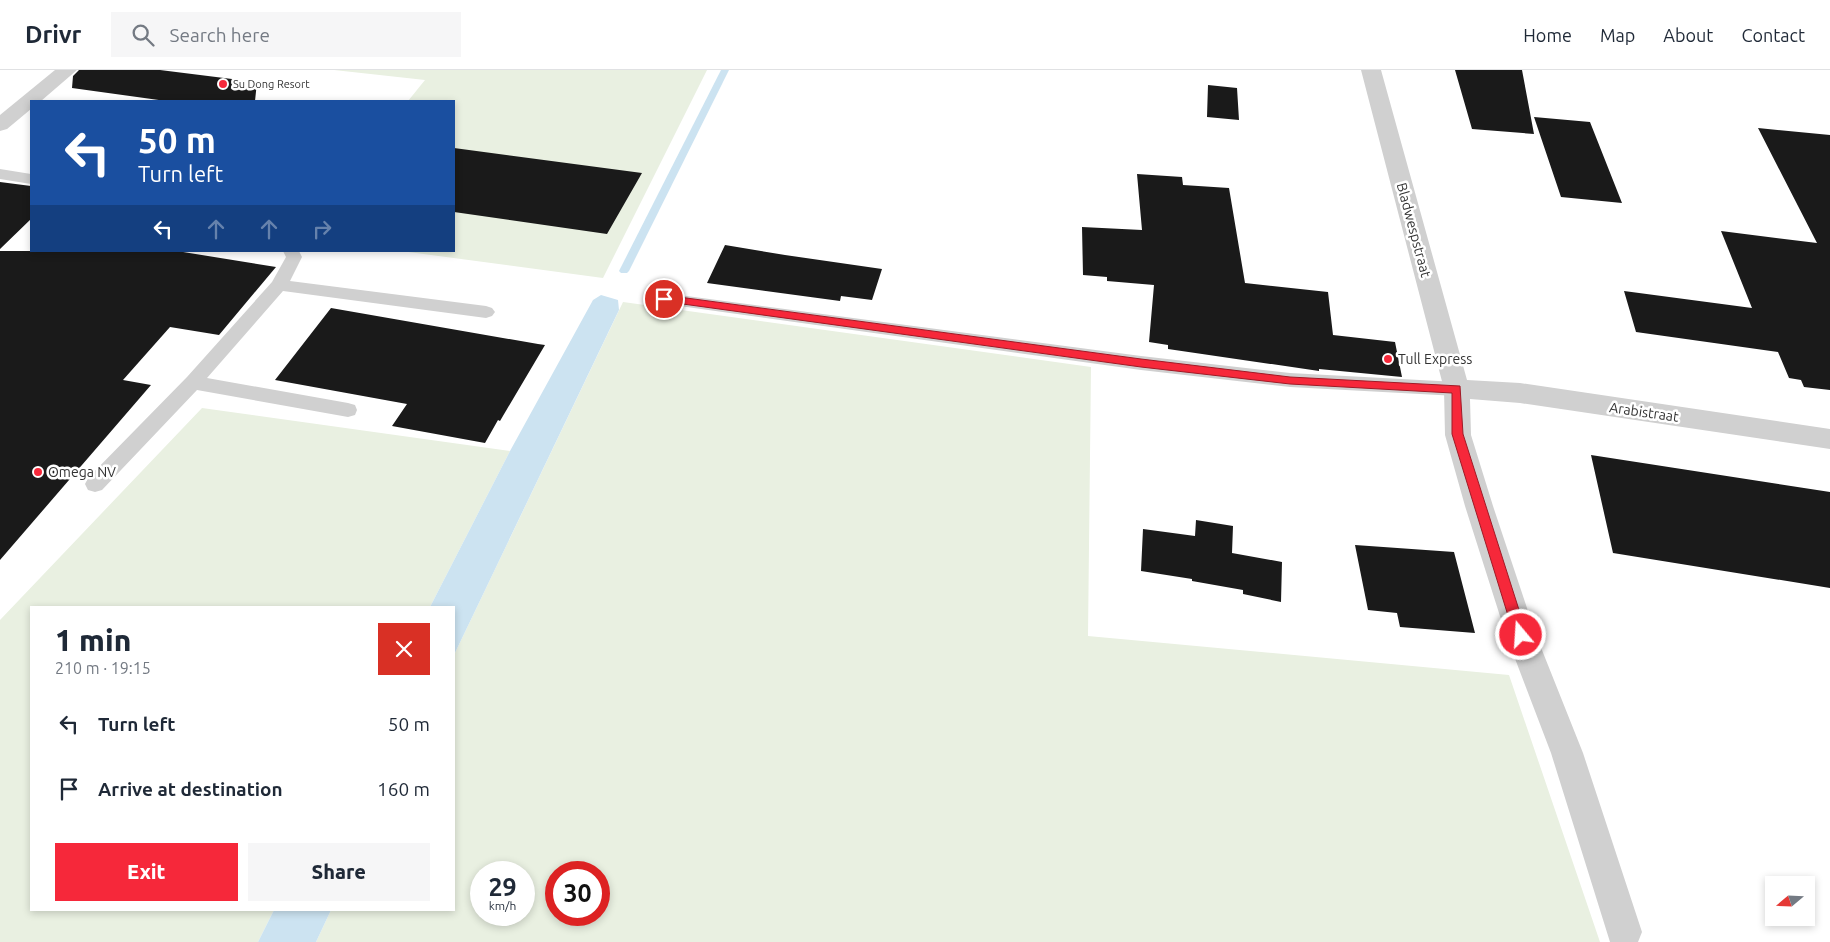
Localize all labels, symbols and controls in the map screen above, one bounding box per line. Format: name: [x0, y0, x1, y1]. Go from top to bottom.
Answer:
search box: [111, 12, 461, 57]
text: Drivr: [25, 21, 81, 48]
icon: search: [129, 21, 157, 49]
text: Search here: [169, 24, 270, 46]
text: Home: [1523, 25, 1572, 45]
text: Map: [1600, 25, 1635, 45]
text: About: [1663, 25, 1713, 45]
text: Contact: [1741, 25, 1805, 45]
marker: Su Dong Resort: [217, 78, 229, 90]
place label: Su Dong Resort: [233, 78, 310, 90]
icon: left: [55, 120, 120, 185]
text: 50 m: [138, 120, 216, 160]
text: Turn left: [138, 161, 223, 186]
street label: Bladwespstraat: [1394, 181, 1434, 280]
icon: left: [149, 215, 177, 243]
icon: ahead: [202, 215, 230, 243]
icon: ahead: [255, 215, 283, 243]
icon: right: [308, 215, 336, 243]
pin: [643, 278, 685, 320]
icon: arrive: [650, 285, 678, 313]
place label: Tull Express: [1398, 351, 1472, 367]
marker: Tull Express: [1382, 353, 1394, 365]
street label: Arabistraat: [1608, 399, 1680, 425]
place label: Omega NV: [48, 464, 116, 480]
marker: Omega NV: [32, 466, 44, 478]
position arrow: [1494, 608, 1546, 660]
text: 1 min: [55, 623, 131, 657]
button: close: [378, 623, 430, 675]
text: 210 m · 19:15: [55, 659, 151, 677]
icon: left: [55, 710, 83, 738]
text: Turn left: [98, 713, 176, 735]
text: 50 m: [388, 713, 430, 735]
icon: arrive: [55, 775, 83, 803]
text: Arrive at destination: [98, 778, 283, 800]
text: 160 m: [377, 778, 430, 800]
button: Exit: [55, 843, 238, 901]
button: Share: [248, 843, 430, 901]
speed limit sign: 30: [545, 861, 610, 926]
text: 29: [488, 873, 517, 901]
north arrow: [1765, 876, 1815, 926]
map controls: [1765, 876, 1815, 926]
text: km/h: [489, 899, 516, 912]

